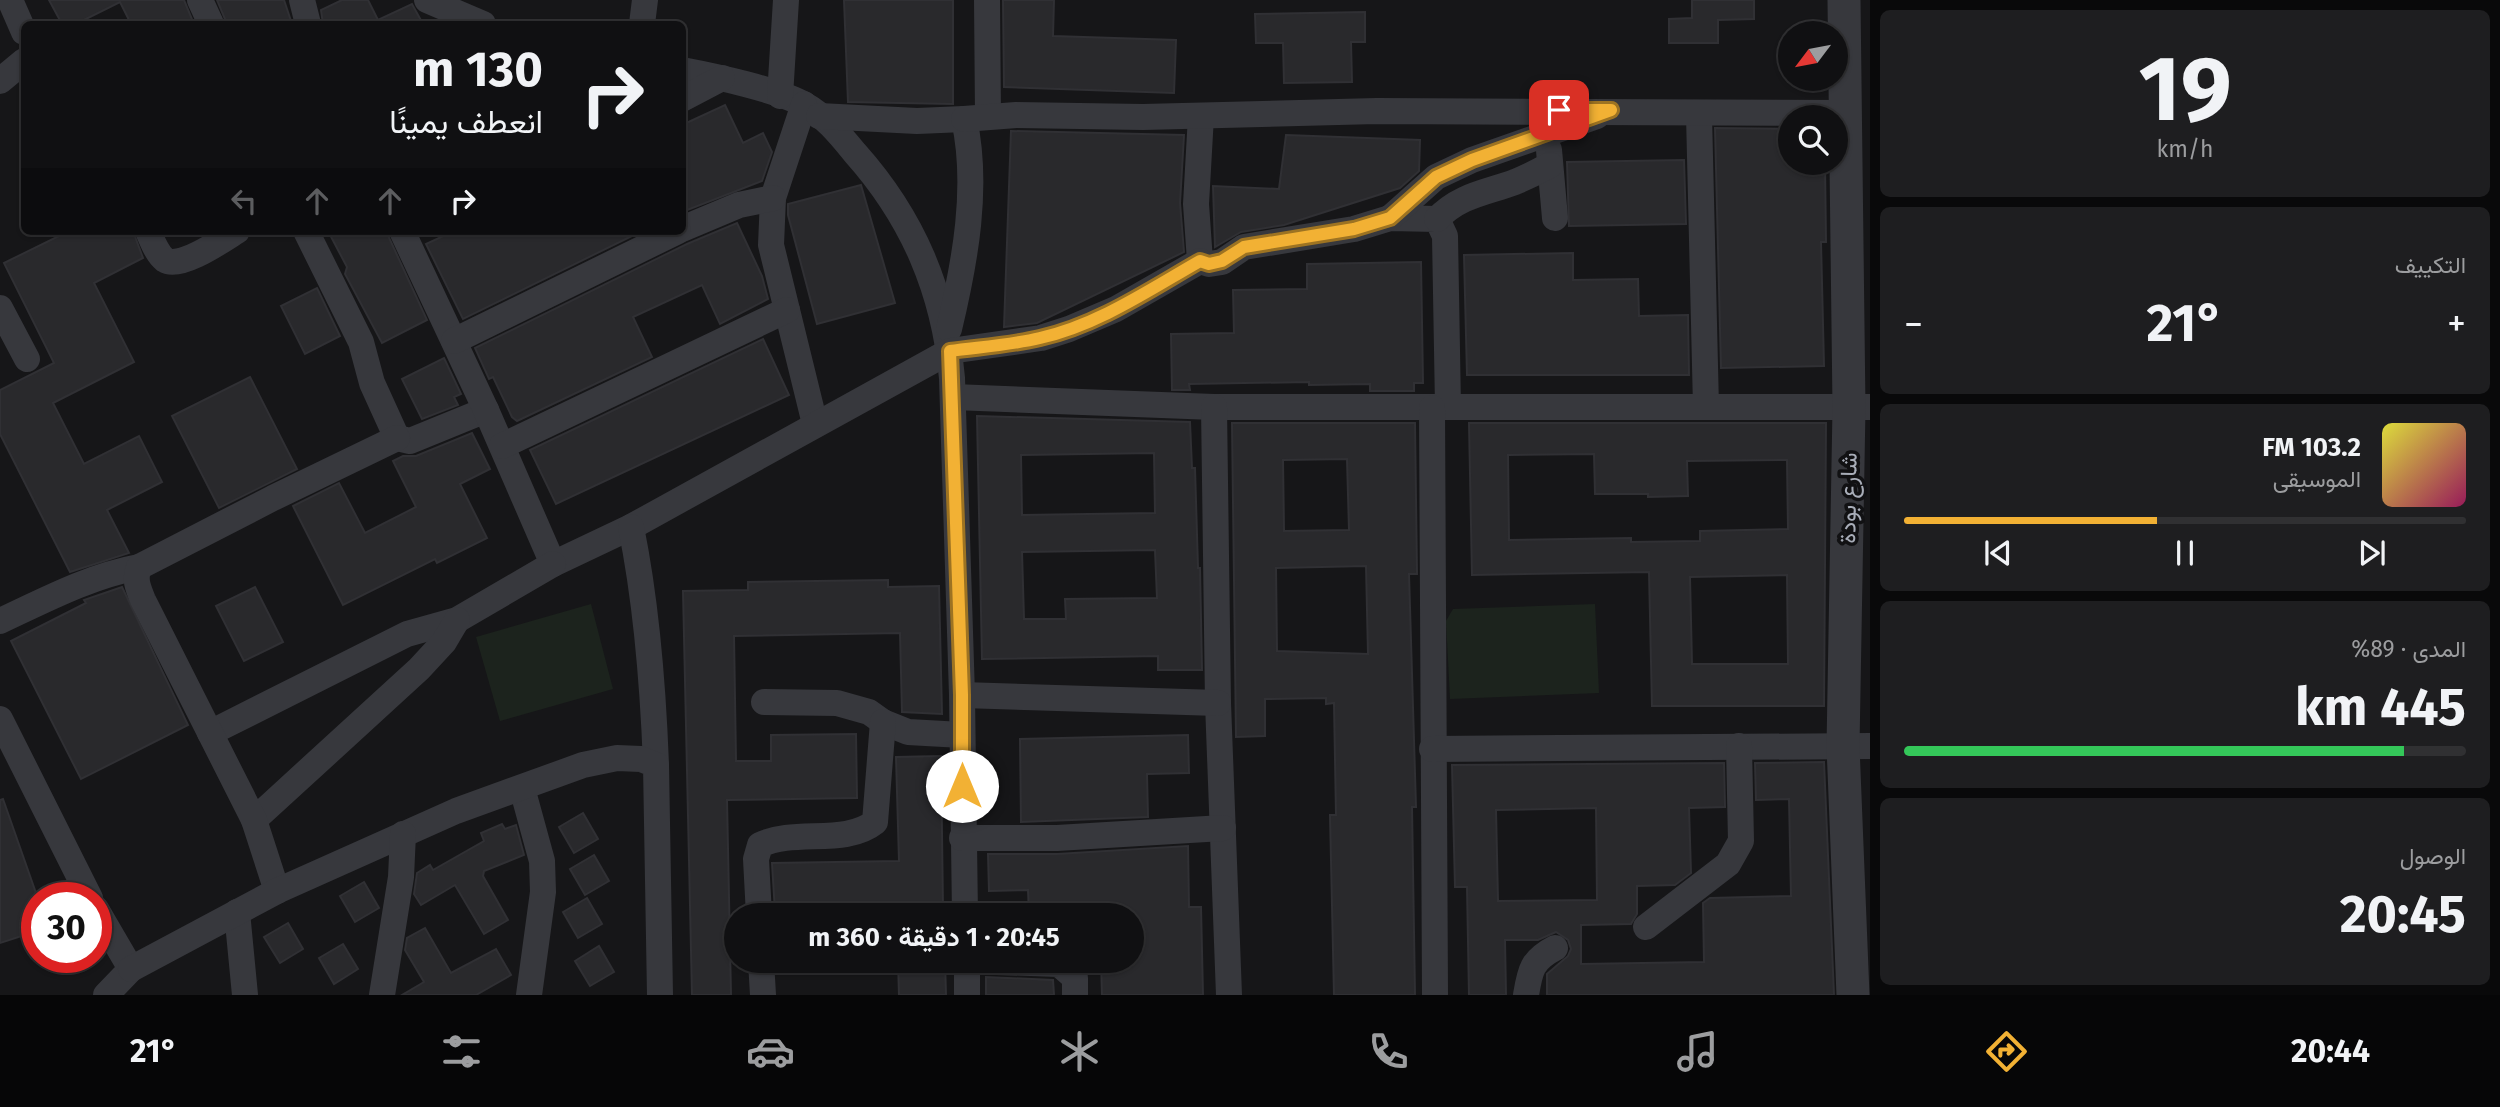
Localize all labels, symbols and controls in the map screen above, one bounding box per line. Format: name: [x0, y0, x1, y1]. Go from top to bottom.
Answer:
north arrow: [1778, 21, 1848, 91]
map controls: [1778, 21, 1848, 175]
text: 19: [2138, 35, 2232, 144]
text: 130 m: [413, 40, 543, 99]
icon: right: [567, 49, 658, 140]
pin: [1529, 80, 1589, 140]
icon: arrive: [1540, 91, 1578, 129]
text: انعطف يمينًا: [389, 103, 543, 141]
button: search: [1778, 105, 1848, 175]
text: km/h: [2157, 135, 2213, 163]
icon: left: [225, 182, 263, 220]
icon: ahead: [298, 182, 336, 220]
icon: ahead: [371, 182, 409, 220]
icon: right: [444, 182, 482, 220]
text: التكييف: [2395, 251, 2466, 279]
text: 21°: [2147, 292, 2224, 355]
text: −: [1904, 301, 1923, 347]
text: +: [2447, 301, 2466, 347]
text: 103.2 FM: [2262, 432, 2361, 463]
street label: شارع بودة: [1833, 452, 1865, 544]
text: الموسيقى: [2273, 465, 2361, 493]
icon: previous: [1979, 534, 2017, 572]
icon: pause: [2166, 534, 2204, 572]
icon: next: [2353, 534, 2391, 572]
text: المدى · 89%: [2351, 635, 2466, 663]
text: 445 km: [2295, 676, 2466, 739]
position arrow: [925, 749, 999, 823]
text: الوصول: [2400, 842, 2466, 870]
speed limit sign: 30: [21, 882, 112, 973]
text: 20:45: [2340, 883, 2466, 946]
text: 20:45 · 1 دقيقة · 360 m: [808, 922, 1060, 953]
icon: filters: [437, 1027, 486, 1076]
icon: car: [746, 1027, 795, 1076]
icon: climate: [1055, 1027, 1104, 1076]
icon: phone: [1364, 1027, 1413, 1076]
icon: music: [1673, 1027, 1722, 1076]
icon: directions: [1982, 1027, 2031, 1076]
text: 21°: [130, 1032, 177, 1070]
text: 20:44: [2291, 1032, 2370, 1070]

